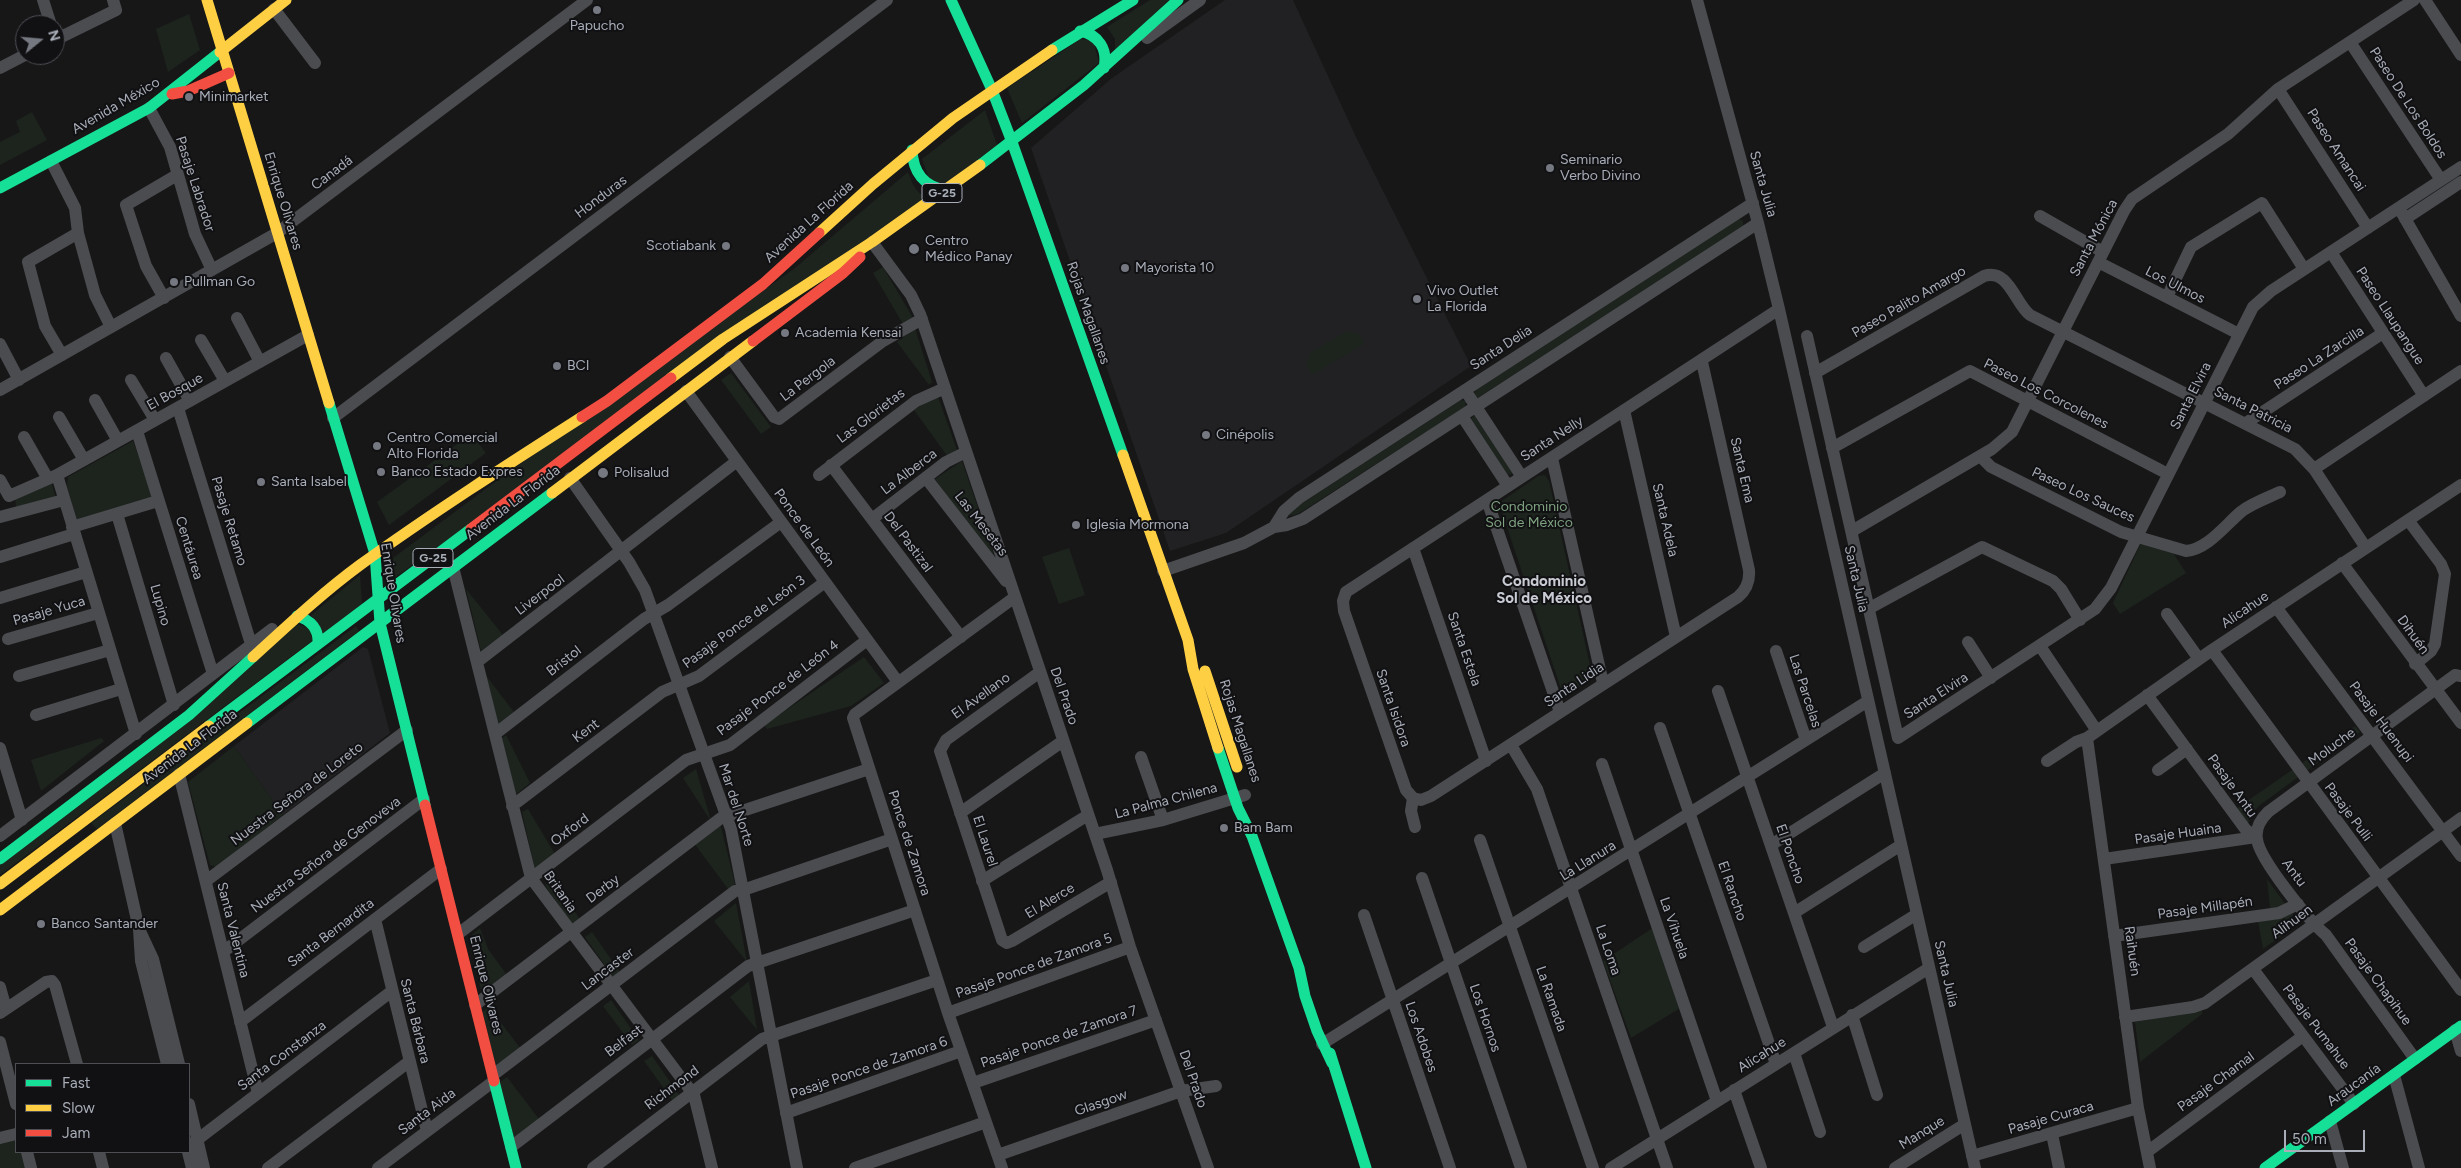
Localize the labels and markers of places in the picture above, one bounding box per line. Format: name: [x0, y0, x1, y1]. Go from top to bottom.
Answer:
marker: Papucho: [591, 4, 603, 16]
place label: Papucho: [570, 18, 624, 34]
place label: Minimarket: [199, 89, 269, 105]
marker: Minimarket: [183, 91, 195, 103]
place label: Seminario Verbo Divino: [1560, 152, 1641, 184]
marker: Seminario Verbo Divino: [1544, 162, 1556, 174]
place label: Centro Médico Panay: [925, 233, 1012, 266]
place label: Scotiabank: [646, 238, 716, 254]
marker: Scotiabank: [720, 240, 732, 252]
marker: Centro Médico Panay: [907, 242, 921, 256]
place label: Mayorista 10: [1135, 260, 1214, 276]
marker: Mayorista 10: [1119, 262, 1131, 274]
place label: Pullman Go: [184, 274, 255, 290]
marker: Pullman Go: [168, 276, 180, 288]
place label: Vivo Outlet La Florida: [1427, 283, 1499, 316]
marker: Vivo Outlet La Florida: [1411, 293, 1423, 305]
place label: Academia Kensai: [795, 325, 901, 341]
marker: Academia Kensai: [779, 327, 791, 339]
place label: BCI: [567, 358, 589, 374]
marker: BCI: [551, 360, 563, 372]
place label: Cinépolis: [1216, 427, 1274, 443]
marker: Cinépolis: [1200, 429, 1212, 441]
place label: Centro Comercial Alto Florida: [387, 430, 498, 462]
marker: Centro Comercial Alto Florida: [371, 440, 383, 452]
place label: Banco Estado Expres: [391, 464, 523, 480]
place label: Polisalud: [614, 465, 669, 481]
marker: Banco Estado Expres: [375, 466, 387, 478]
marker: Polisalud: [596, 466, 610, 480]
place label: Santa Isabel: [271, 474, 347, 490]
marker: Santa Isabel: [255, 476, 267, 488]
place label: Iglesia Mormona: [1086, 517, 1189, 533]
marker: Iglesia Mormona: [1070, 519, 1082, 531]
place label: Bam Bam: [1234, 820, 1293, 836]
marker: Bam Bam: [1218, 822, 1230, 834]
place label: Banco Santander: [51, 916, 158, 932]
marker: Banco Santander: [35, 918, 47, 930]

